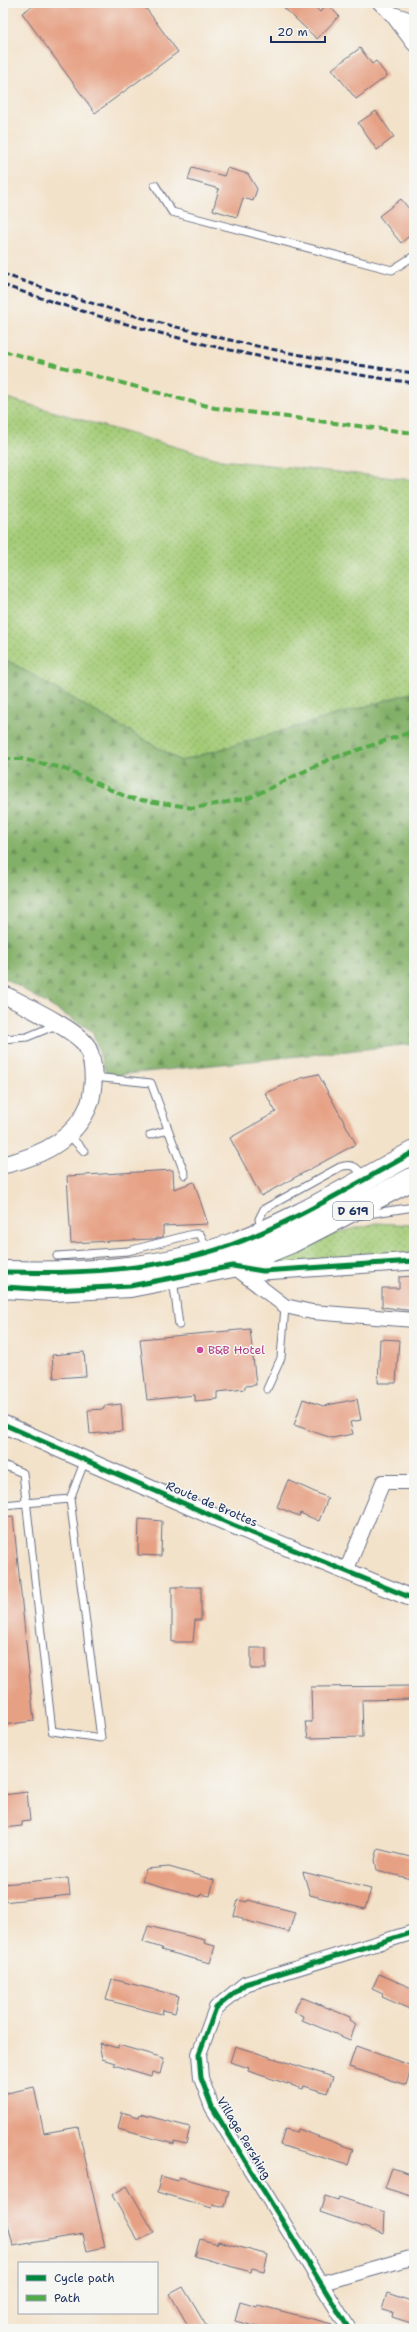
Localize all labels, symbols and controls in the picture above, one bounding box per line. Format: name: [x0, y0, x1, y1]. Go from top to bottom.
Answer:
scale bar: [271, 18, 325, 44]
text: 20 m: [277, 24, 308, 40]
road number: D 619: [333, 1202, 373, 1220]
place label: B&B Hotel: [208, 1342, 265, 1358]
marker: B&B Hotel: [195, 1345, 205, 1355]
street label: Route de Brottes: [164, 1477, 260, 1531]
street label: Village Pershing: [213, 2094, 275, 2182]
legend: [18, 2262, 158, 2314]
text: Cycle path: [54, 2270, 115, 2286]
text: Path: [54, 2290, 80, 2306]

